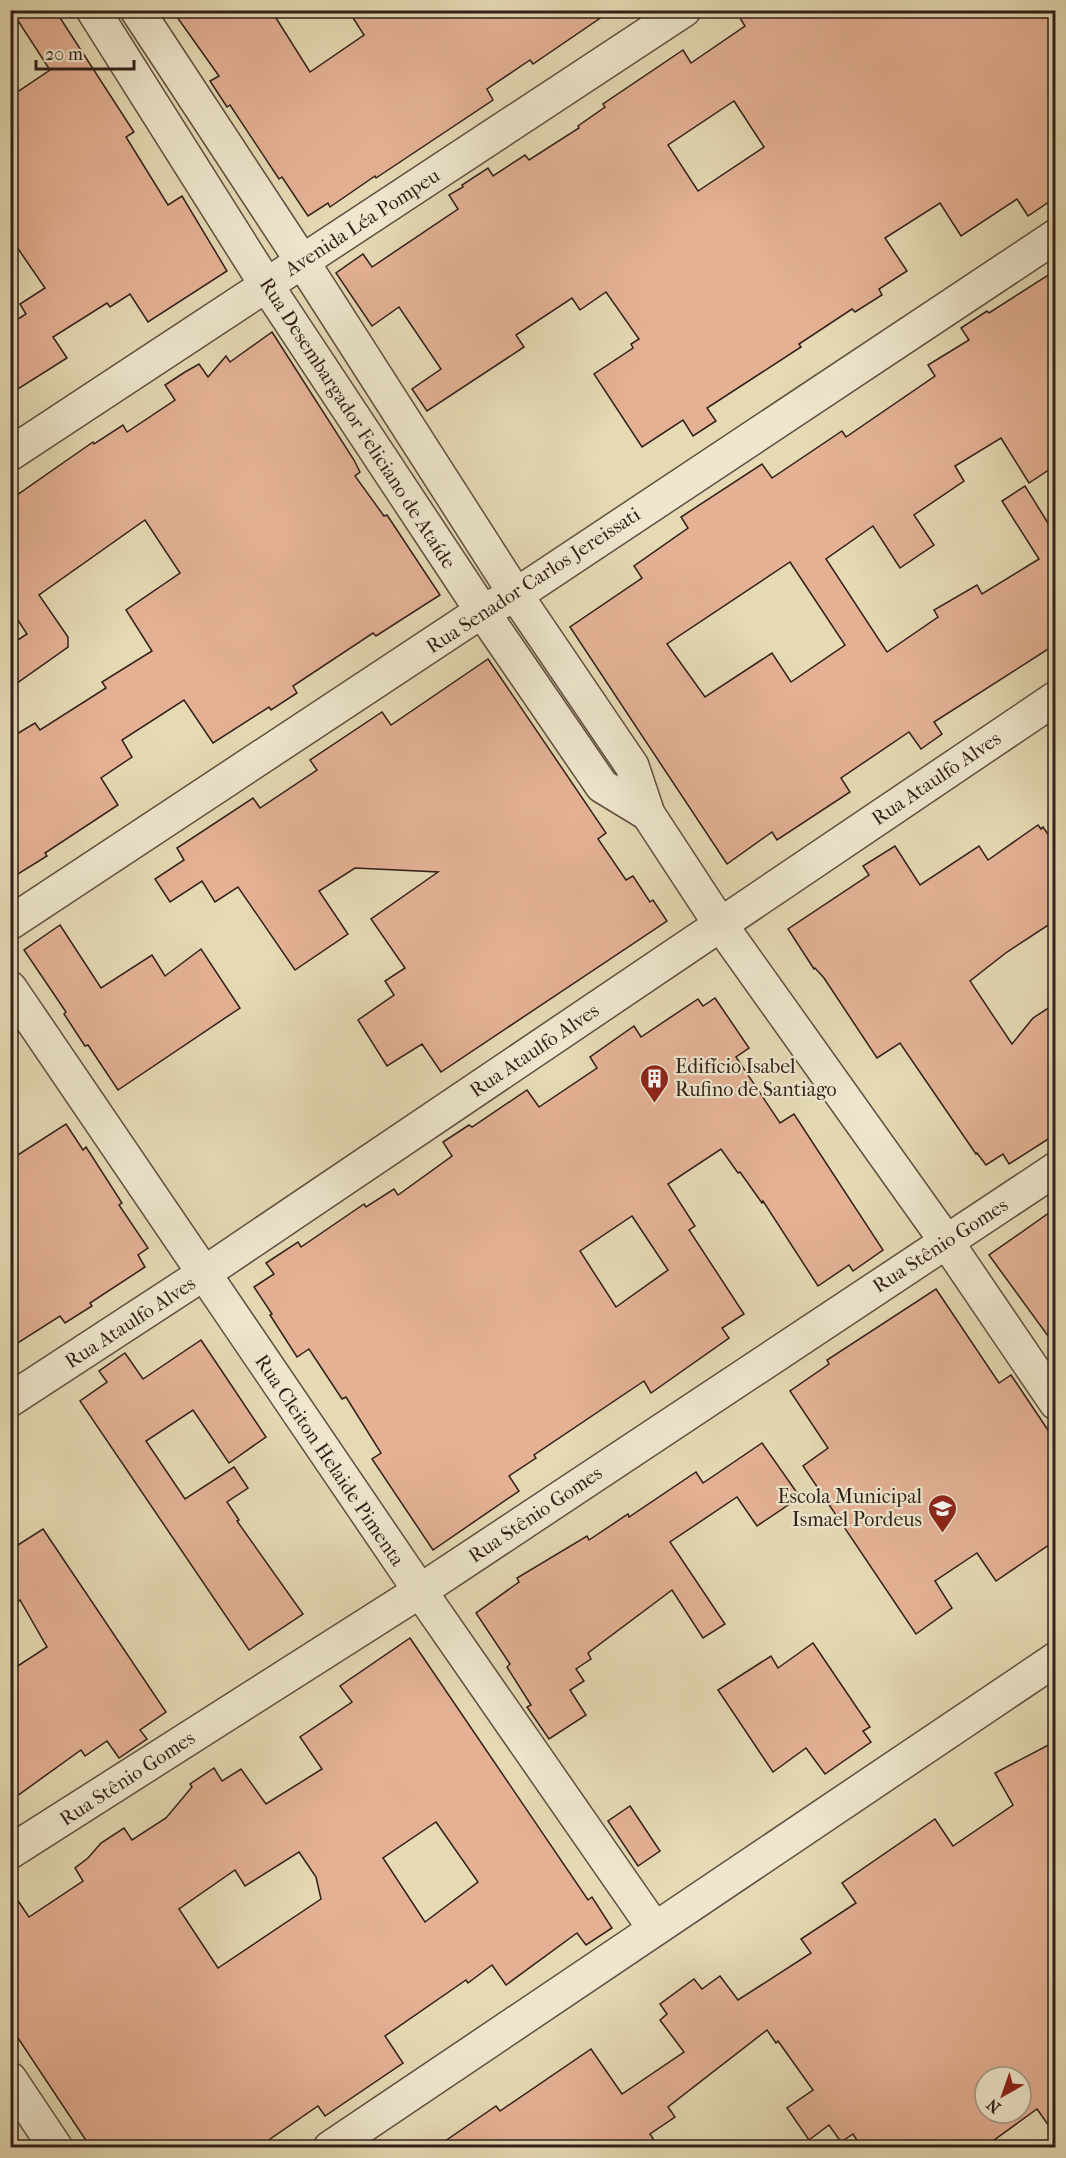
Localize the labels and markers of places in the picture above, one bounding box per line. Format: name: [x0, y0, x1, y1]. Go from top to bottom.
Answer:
place label: Edifício Isabel Rufino de Santiago: [675, 1055, 837, 1101]
building icon: Edifício Isabel Rufino de Santiago: [638, 1062, 670, 1104]
place label: Escola Municipal Ismael Pordeus: [777, 1485, 922, 1531]
school or university icon: Escola Municipal Ismael Pordeus: [927, 1492, 959, 1534]

